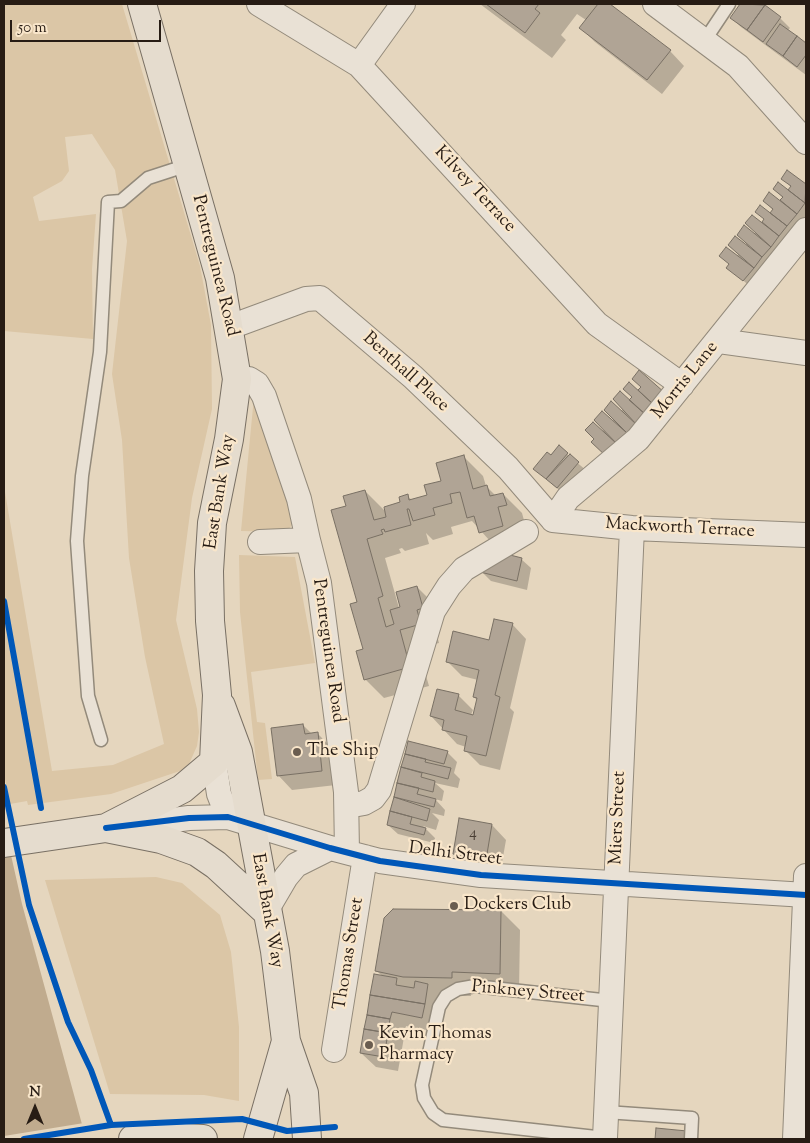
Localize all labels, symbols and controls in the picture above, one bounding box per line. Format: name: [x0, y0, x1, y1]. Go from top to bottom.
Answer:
scale bar: [12, 10, 164, 42]
text: 50 m: [18, 18, 47, 39]
street label: Kilvey Terrace: [428, 142, 520, 238]
street label: Pentreguinea Road: [186, 193, 242, 339]
street label: Benthall Place: [357, 329, 453, 417]
street label: Morris Lane: [648, 338, 724, 424]
street label: East Bank Way: [201, 433, 241, 551]
street label: Mackworth Terrace: [605, 514, 755, 544]
street label: Pentreguinea Road: [306, 578, 348, 724]
place label: The Ship: [307, 741, 379, 763]
marker: The Ship: [291, 746, 303, 758]
street label: Miers Street: [607, 771, 631, 865]
house number: 4: [469, 825, 477, 843]
street label: Delhi Street: [407, 839, 503, 871]
street label: East Bank Way: [245, 852, 287, 970]
place label: Dockers Club: [464, 895, 571, 917]
street label: Thomas Street: [330, 896, 370, 1012]
marker: Dockers Club: [448, 900, 460, 912]
street label: Pinkney Street: [471, 977, 585, 1009]
place label: Kevin Thomas Pharmacy: [379, 1024, 491, 1066]
marker: Kevin Thomas Pharmacy: [363, 1039, 375, 1051]
north arrow: [10, 1083, 60, 1133]
text: N: [29, 1083, 41, 1103]

